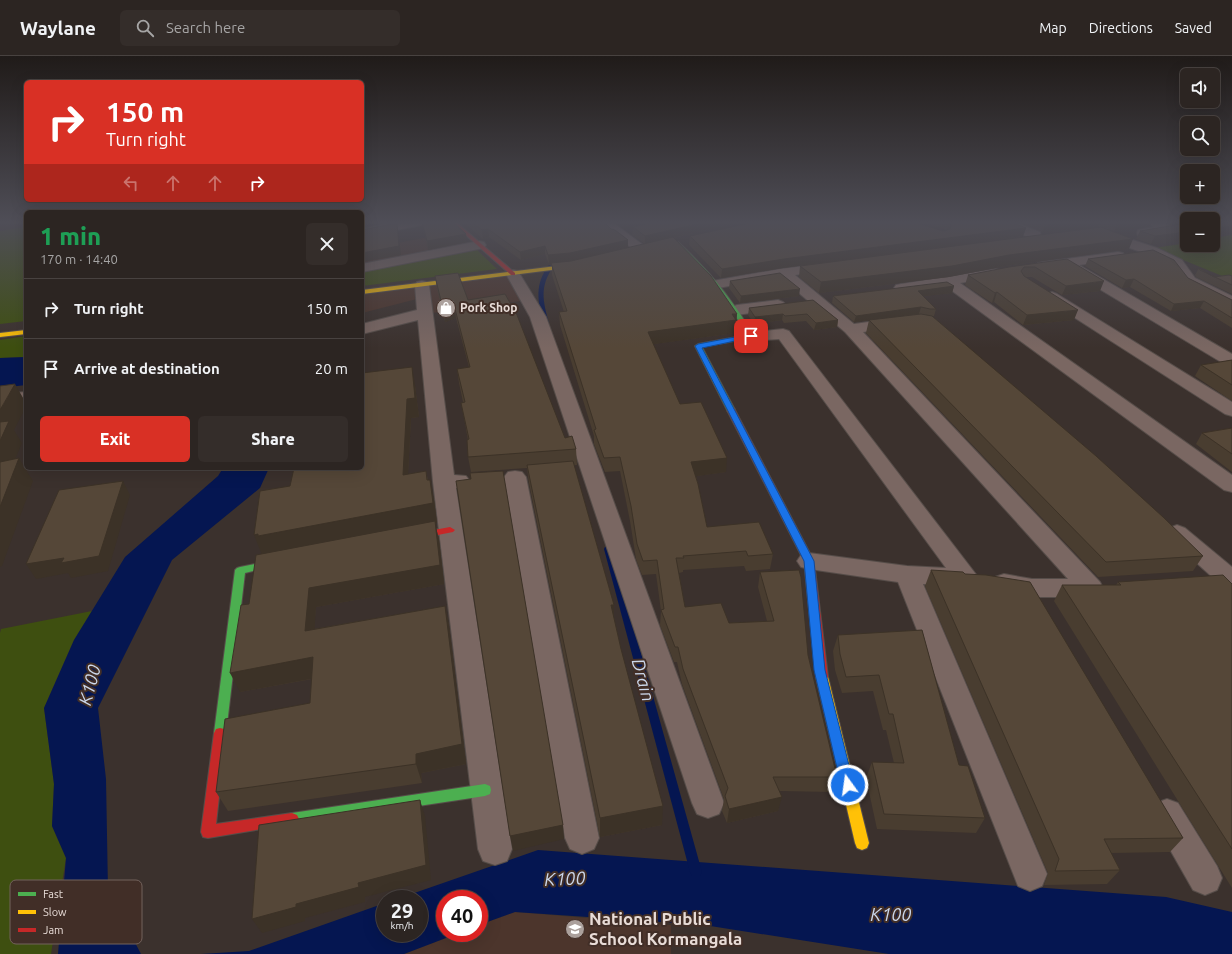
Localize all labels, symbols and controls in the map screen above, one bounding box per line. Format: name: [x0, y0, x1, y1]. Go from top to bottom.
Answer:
search box: [120, 10, 400, 46]
text: Waylane: [20, 17, 96, 39]
icon: search: [134, 17, 156, 39]
text: Search here: [166, 19, 245, 36]
text: Map: [1039, 20, 1067, 36]
text: Directions: [1089, 20, 1153, 36]
text: Saved: [1175, 20, 1212, 36]
map controls: [1180, 68, 1220, 252]
button: sound: [1180, 68, 1220, 108]
icon: right: [40, 96, 92, 148]
text: 150 m: [106, 96, 184, 127]
button: search: [1180, 116, 1220, 156]
text: Turn right: [106, 129, 186, 149]
button: +: [1180, 164, 1220, 204]
icon: left: [120, 172, 142, 194]
icon: ahead: [162, 172, 184, 194]
icon: ahead: [204, 172, 226, 194]
icon: right: [246, 172, 268, 194]
button: −: [1180, 212, 1220, 252]
text: 1 min: [40, 223, 101, 250]
button: close: [306, 223, 348, 265]
text: 170 m · 14:40: [40, 252, 118, 266]
shop icon: Pork Shop: [435, 297, 457, 319]
icon: right: [40, 298, 62, 320]
text: Turn right: [74, 300, 144, 317]
text: 150 m: [306, 300, 348, 317]
place label: Pork Shop: [460, 301, 517, 314]
pin: [734, 319, 768, 353]
icon: arrive: [740, 325, 762, 347]
icon: arrive: [40, 358, 62, 380]
text: Arrive at destination: [74, 360, 220, 377]
text: 20 m: [315, 360, 348, 377]
button: Exit: [40, 416, 190, 462]
button: Share: [198, 416, 348, 462]
water label: Drain: [629, 656, 659, 703]
water label: K100: [74, 662, 104, 707]
position arrow: [827, 764, 869, 806]
water label: K100: [544, 867, 586, 889]
legend: [10, 880, 142, 944]
text: Fast: [43, 888, 64, 900]
speed limit sign: 40: [436, 890, 488, 942]
text: 29: [391, 899, 413, 922]
water label: K100: [870, 904, 912, 924]
text: Slow: [43, 906, 67, 918]
place label: National Public School Kormangala: [589, 909, 742, 948]
school or university icon: National Public School Kormangala: [564, 918, 586, 940]
text: km/h: [390, 920, 414, 931]
text: Jam: [43, 924, 64, 936]

